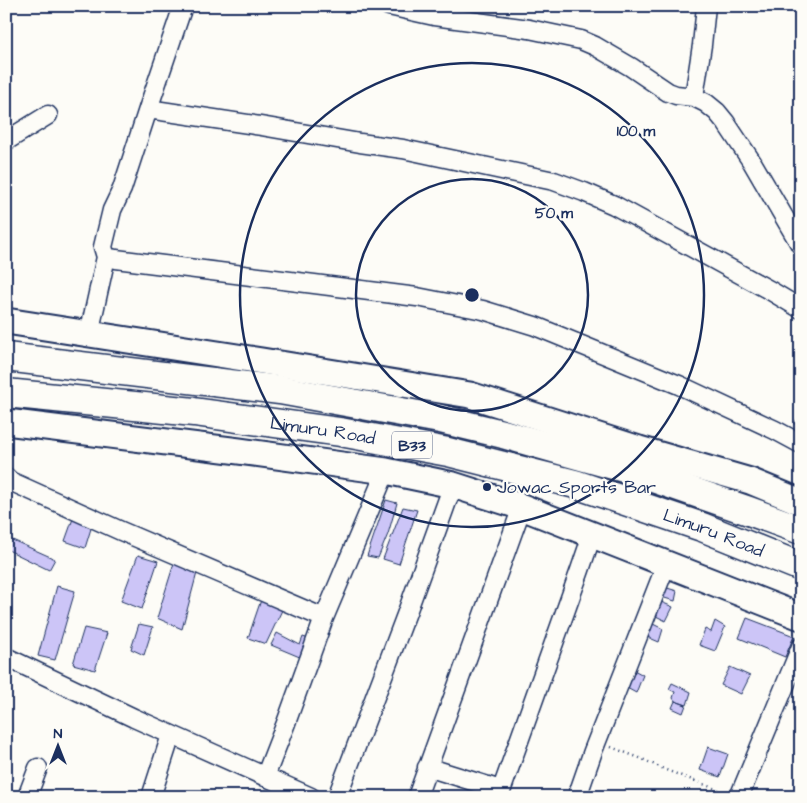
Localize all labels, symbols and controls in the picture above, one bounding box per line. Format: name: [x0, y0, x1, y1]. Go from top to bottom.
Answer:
text: 100 m: [617, 121, 656, 142]
text: 50 m: [535, 203, 573, 224]
centre of rings: [463, 286, 481, 304]
street label: Limuru Road: [269, 411, 377, 451]
road number: B33: [392, 432, 432, 458]
place label: Jowac Sports Bar: [497, 475, 656, 500]
marker: Jowac Sports Bar: [481, 481, 493, 493]
street label: Limuru Road: [660, 503, 768, 564]
north arrow: [32, 720, 82, 770]
text: N: [54, 724, 63, 744]

